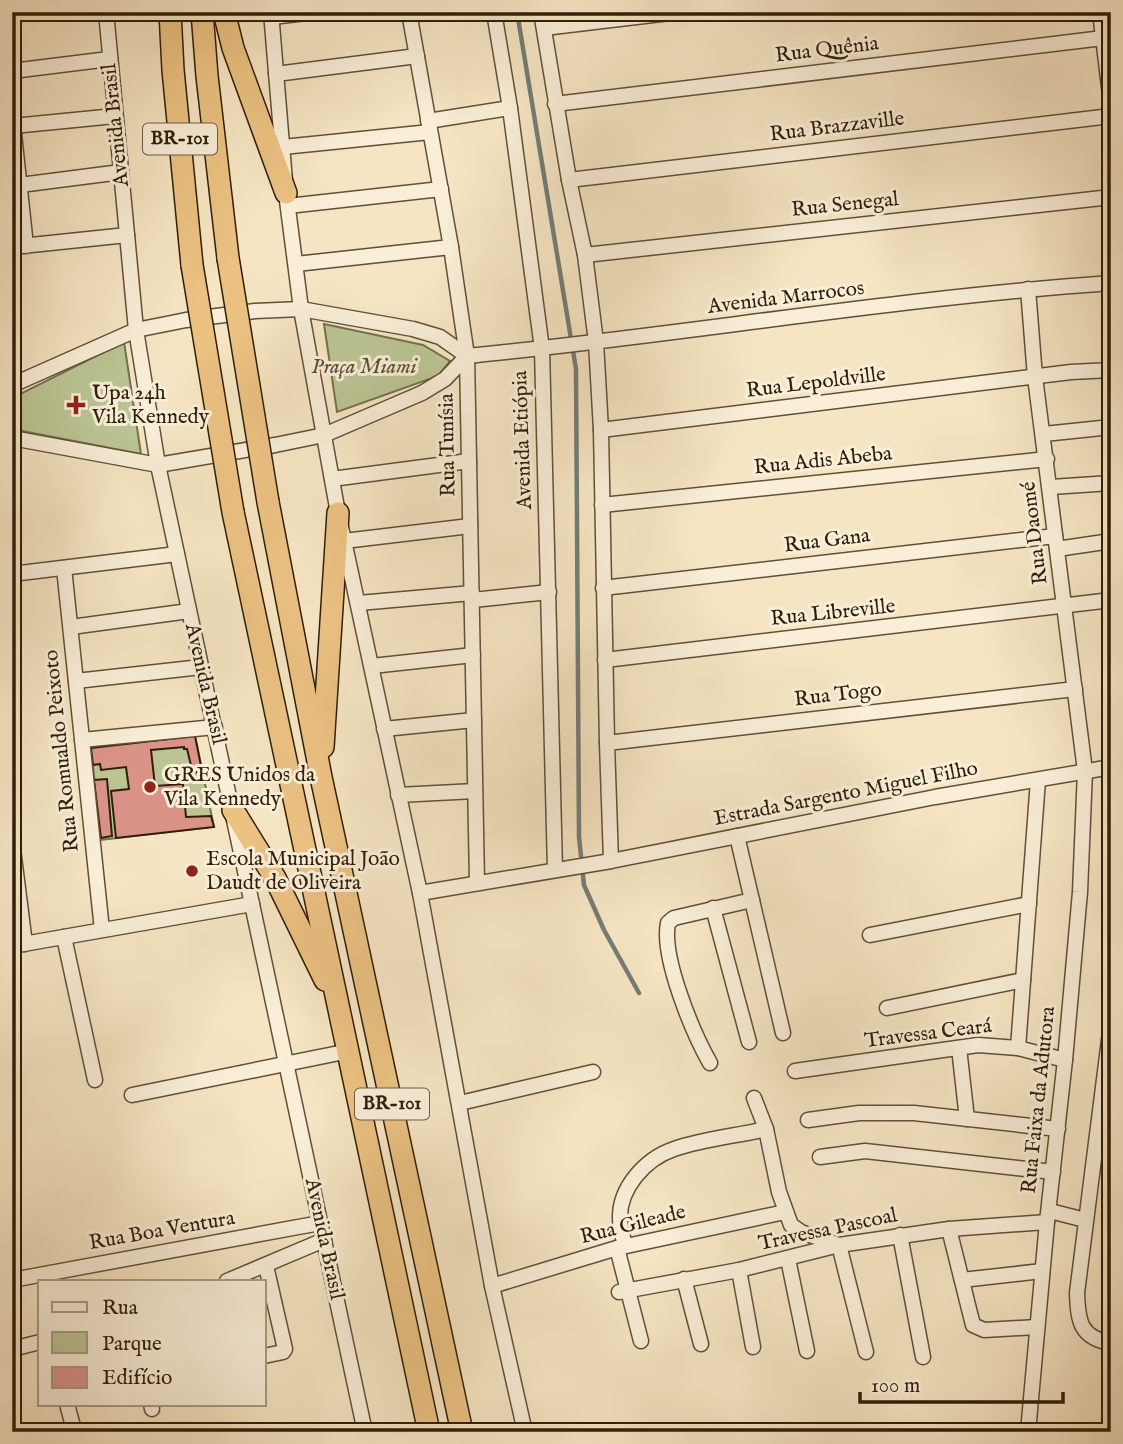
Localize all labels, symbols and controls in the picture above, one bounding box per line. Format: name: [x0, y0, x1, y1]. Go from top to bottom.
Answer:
street label: Rua Quênia: [774, 30, 881, 70]
street label: Avenida Brasil: [96, 62, 136, 189]
street label: Rua Brazzaville: [768, 105, 906, 149]
road number: BR-101: [143, 124, 217, 154]
street label: Rua Senegal: [790, 186, 900, 224]
street label: Avenida Marrocos: [705, 275, 866, 321]
park label: Praça Miami: [311, 354, 419, 381]
street label: Rua Lepoldville: [745, 361, 888, 405]
street label: Avenida Etiópia: [507, 369, 539, 511]
place label: Upa 24h Vila Kennedy: [91, 380, 210, 431]
street label: Rua Tunísia: [434, 392, 462, 497]
marker: Upa 24h Vila Kennedy: [66, 395, 86, 415]
street label: Rua Adis Abeba: [753, 440, 894, 482]
street label: Rua Daomé: [1015, 480, 1055, 586]
street label: Rua Gana: [782, 522, 872, 560]
street label: Rua Libreville: [769, 593, 897, 633]
street label: Avenida Brasil: [178, 620, 232, 747]
street label: Rua Romualdo Peixoto: [38, 648, 86, 854]
street label: Rua Togo: [793, 676, 883, 714]
street label: Estrada Sargento Miguel Filho: [712, 755, 980, 833]
place label: GRES Unidos da Vila Kennedy: [163, 762, 316, 813]
marker: GRES Unidos da Vila Kennedy: [142, 779, 158, 795]
place label: Escola Municipal João Daudt de Oliveira: [206, 846, 400, 897]
marker: Escola Municipal João Daudt de Oliveira: [184, 863, 200, 879]
street label: Rua Faixa da Adutora: [1016, 1004, 1062, 1195]
street label: Travessa Ceará: [863, 1013, 994, 1055]
road number: BR-101: [355, 1088, 429, 1120]
street label: Avenida Brasil: [298, 1175, 350, 1302]
street label: Rua Gileade: [577, 1199, 689, 1251]
street label: Travessa Pascoal: [756, 1202, 900, 1258]
street label: Rua Boa Ventura: [87, 1205, 238, 1257]
legend: [38, 1280, 266, 1406]
text: Rua: [102, 1295, 139, 1322]
text: Parque: [102, 1331, 162, 1358]
scale bar: [860, 1360, 1064, 1404]
text: Edifício: [102, 1365, 172, 1392]
text: 100 m: [871, 1373, 920, 1400]

